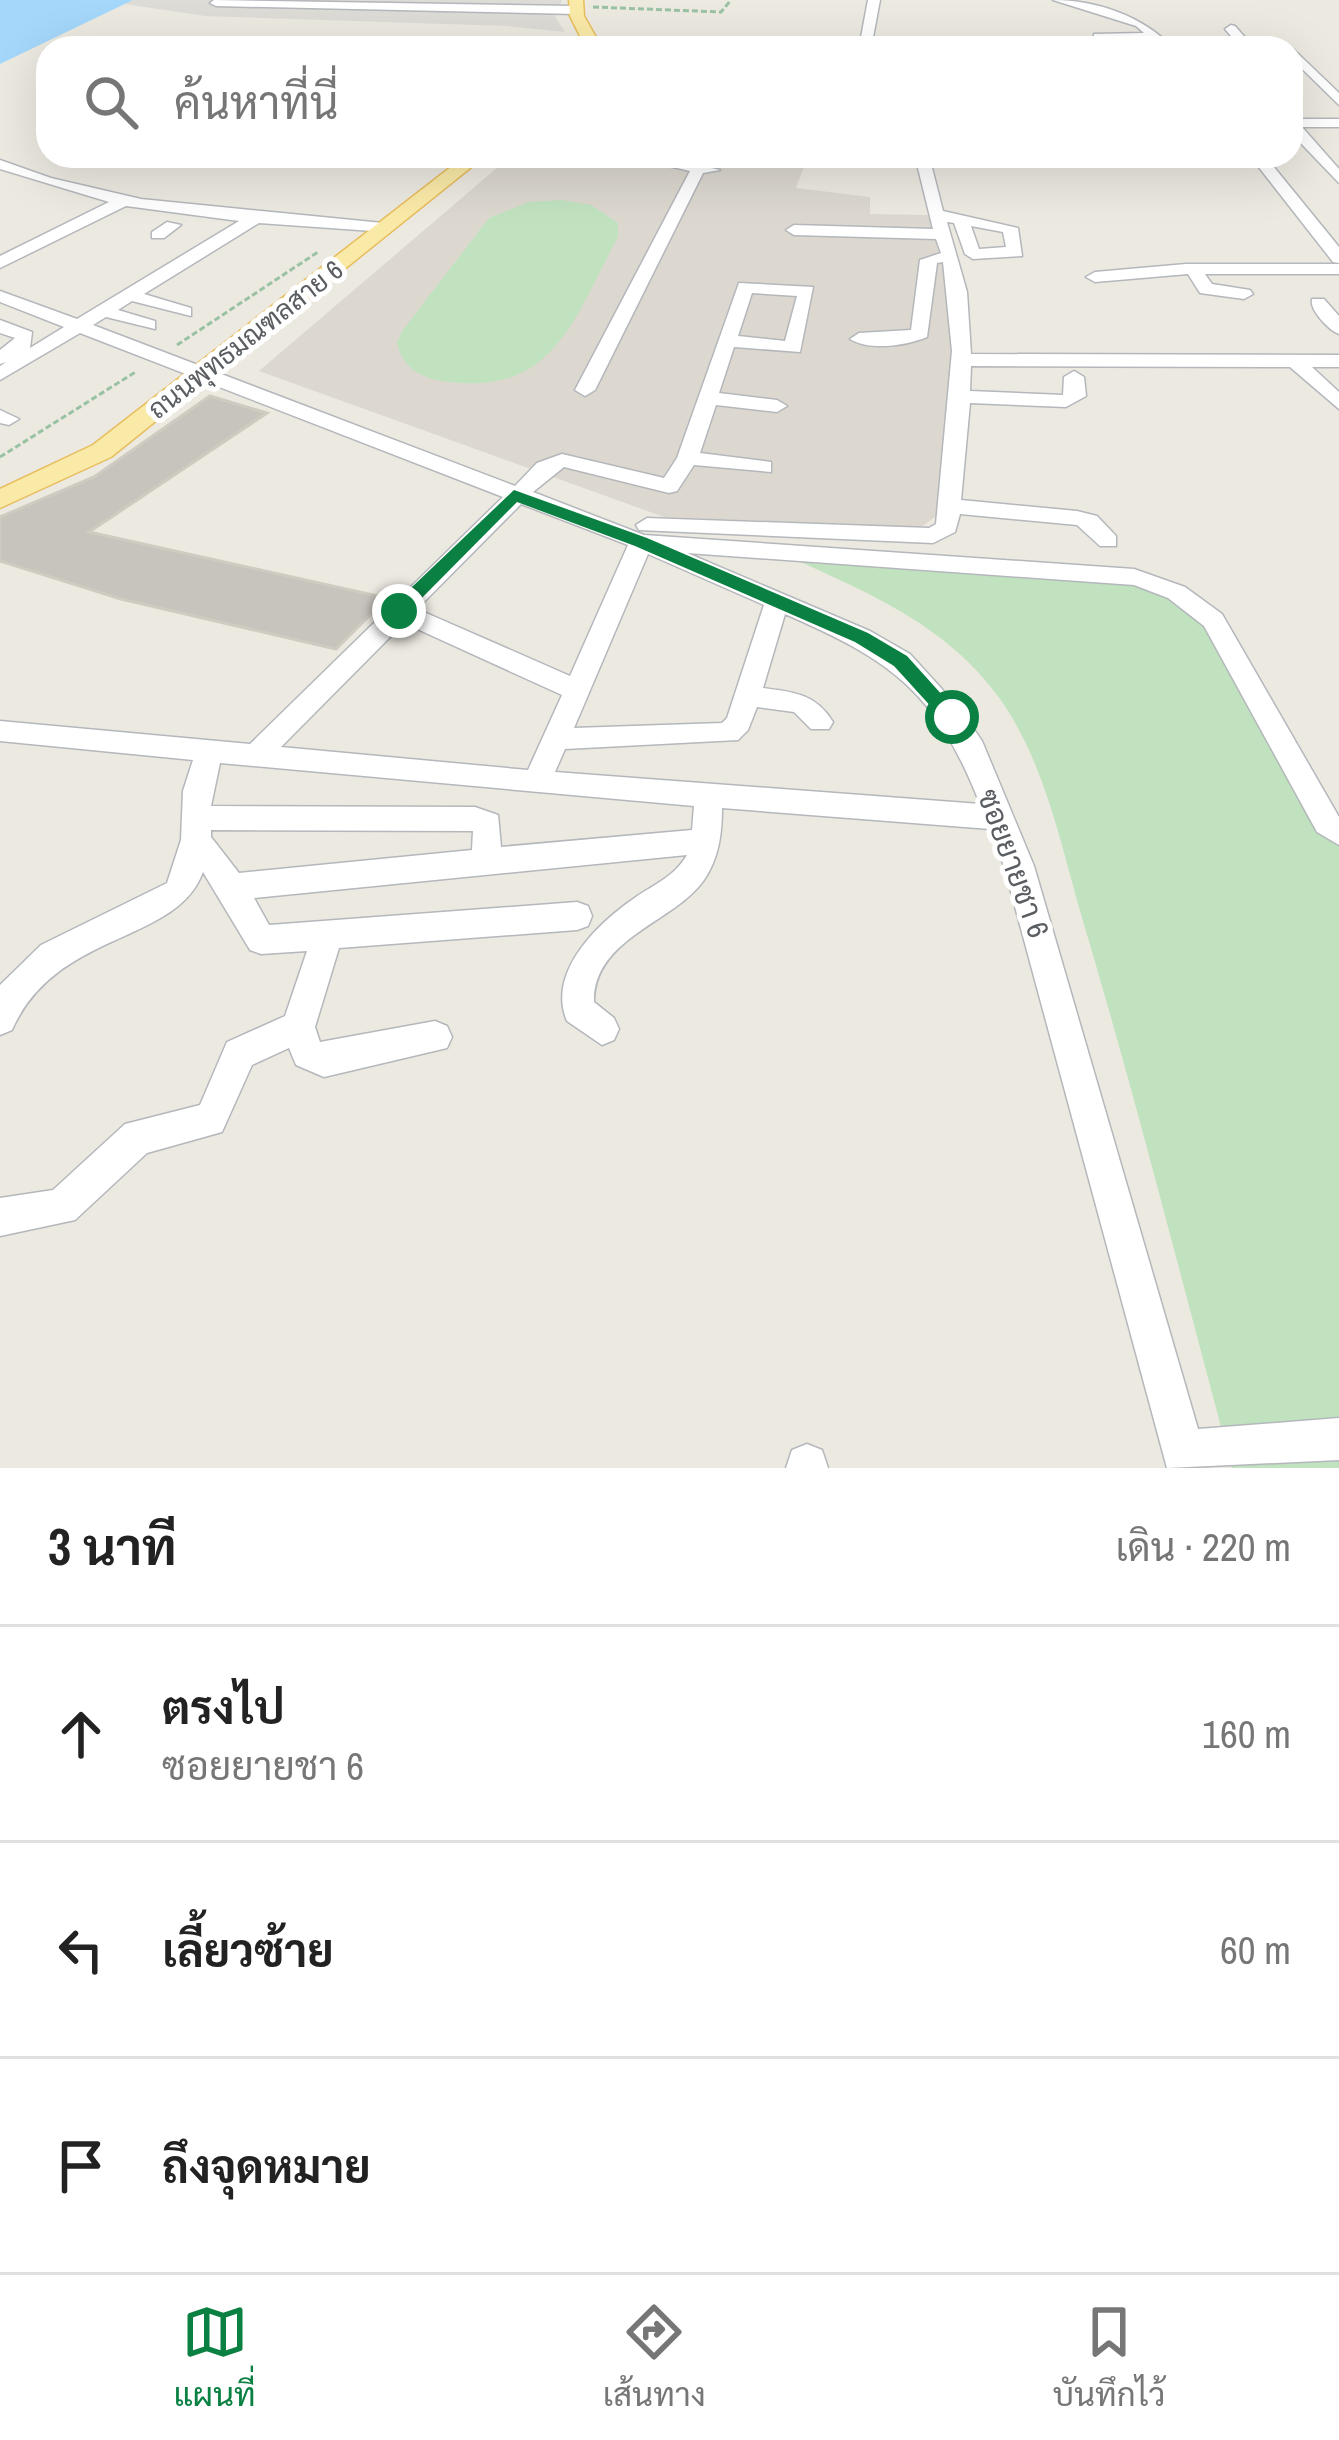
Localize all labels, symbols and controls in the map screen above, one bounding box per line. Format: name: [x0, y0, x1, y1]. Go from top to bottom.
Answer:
search box: [36, 36, 1303, 168]
icon: search: [78, 69, 144, 135]
text: ค้นหาที่นี่: [174, 72, 338, 133]
street label: ถนนพุทธมณฑลสาย 6: [140, 251, 351, 428]
route end: [372, 584, 426, 638]
route start: [925, 690, 979, 744]
street label: ซอยยายชา 6: [969, 783, 1059, 943]
text: 3 นาที: [48, 1512, 177, 1581]
text: เดิน · 220 m: [1115, 1521, 1291, 1573]
text: ตรงไป: [162, 1677, 285, 1738]
icon: ahead: [48, 1701, 114, 1767]
text: 160 m: [1202, 1708, 1291, 1760]
text: ซอยยายชา 6: [162, 1740, 364, 1792]
icon: left: [48, 1917, 114, 1983]
text: เลี้ยวซ้าย: [162, 1920, 334, 1981]
text: 60 m: [1220, 1924, 1291, 1976]
icon: arrive: [48, 2133, 114, 2199]
text: ถึงจุดหมาย: [162, 2136, 371, 2197]
tab: แผนที่: [173, 2299, 256, 2416]
tab: เส้นทาง: [603, 2299, 706, 2416]
tab: บันทึกไว้: [1053, 2299, 1166, 2416]

